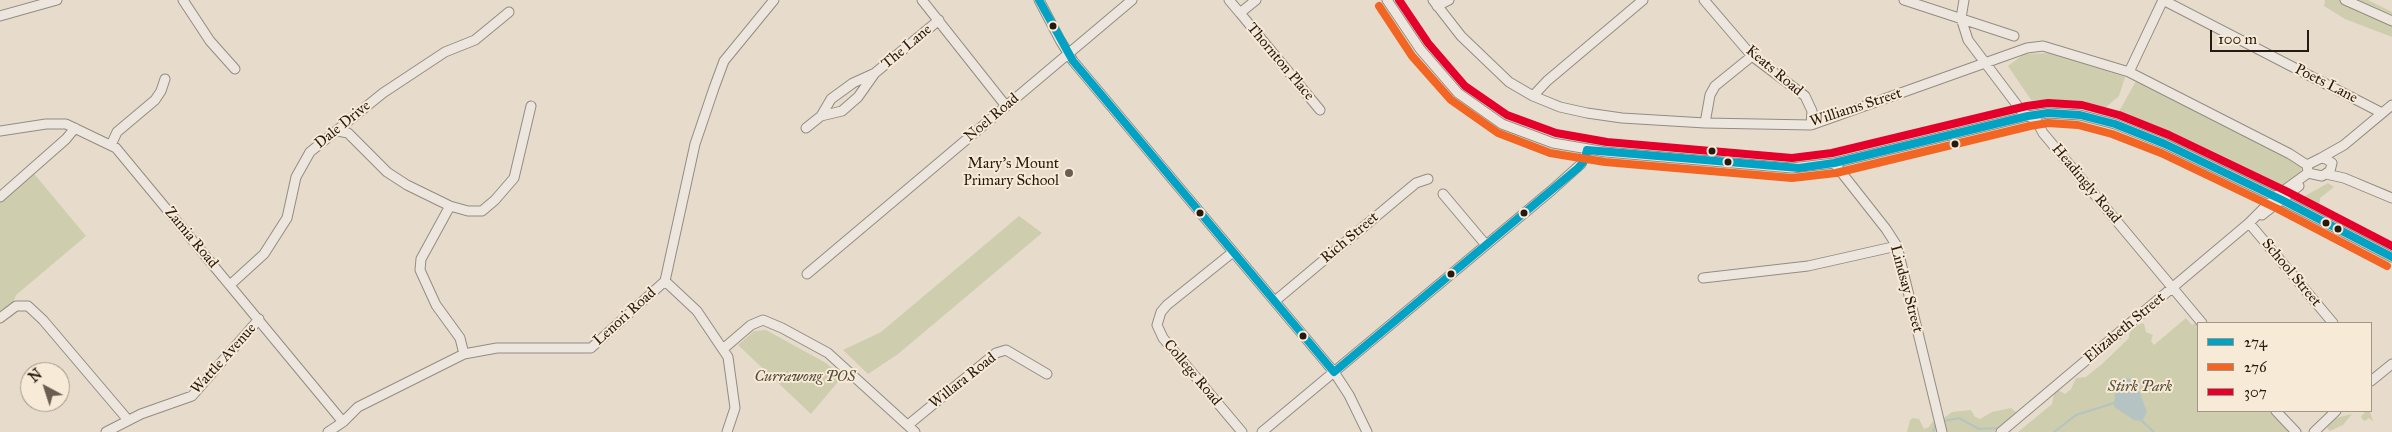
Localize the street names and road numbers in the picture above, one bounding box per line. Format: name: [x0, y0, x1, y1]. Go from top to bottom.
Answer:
street label: Thornton Place: [1242, 20, 1318, 104]
street label: The Lane: [878, 21, 936, 73]
street label: Keats Road: [1742, 42, 1806, 100]
street label: Poets Lane: [2292, 61, 2360, 107]
street label: Williams Street: [1808, 85, 1904, 131]
street label: Noel Road: [961, 90, 1023, 146]
street label: Dale Drive: [312, 97, 374, 153]
street label: Headingly Road: [2048, 141, 2124, 227]
street label: Zamia Road: [160, 204, 222, 272]
street label: Rich Street: [1317, 209, 1383, 267]
street label: School Street: [2257, 235, 2325, 311]
street label: Lindsay Street: [1886, 243, 1926, 335]
street label: Lenori Road: [590, 284, 660, 350]
street label: Elizabeth Street: [2081, 289, 2169, 367]
street label: Wattle Avenue: [188, 320, 260, 398]
street label: College Road: [1159, 336, 1225, 410]
street label: Willara Road: [926, 349, 1000, 413]

